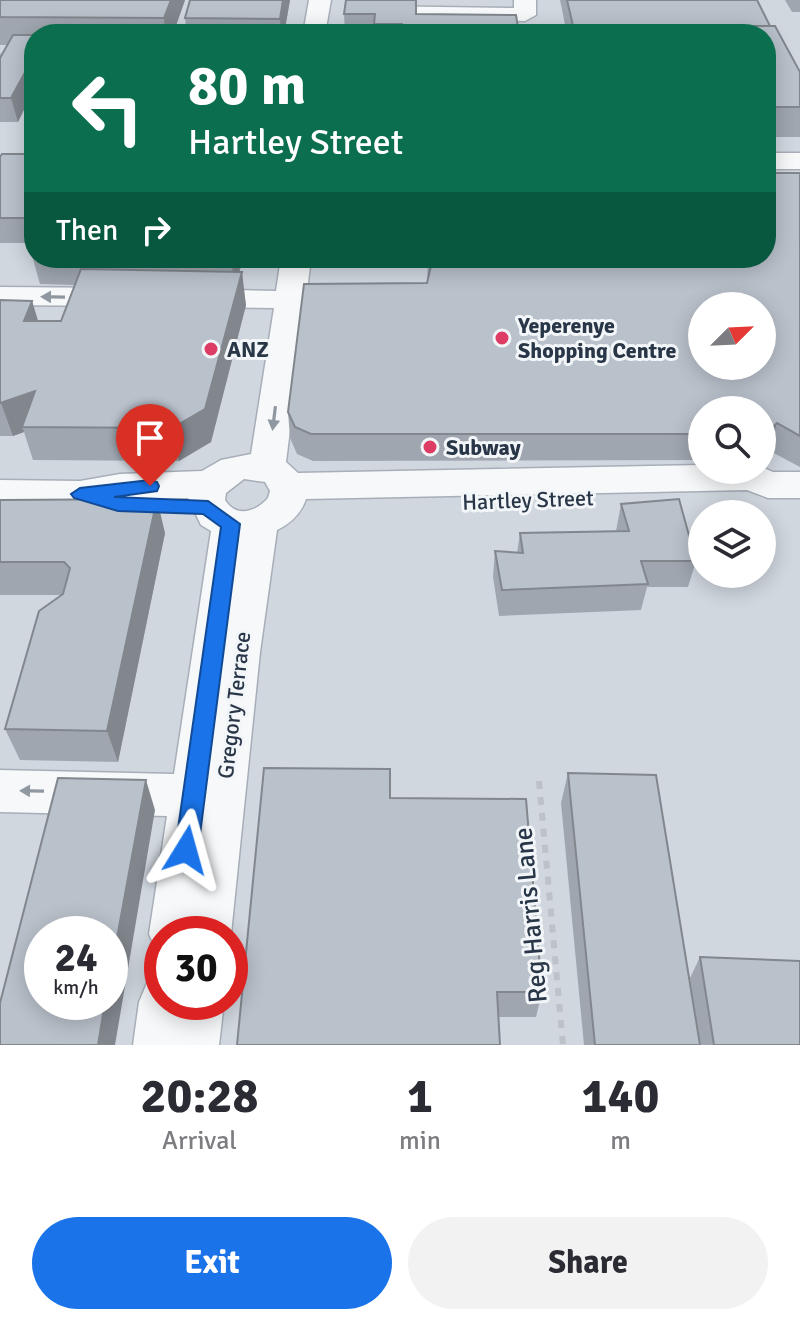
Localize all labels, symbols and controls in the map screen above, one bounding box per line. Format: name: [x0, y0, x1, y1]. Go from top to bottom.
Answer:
text: 80 m: [188, 51, 306, 120]
icon: left: [56, 56, 160, 160]
text: Hartley Street: [188, 120, 403, 165]
icon: right: [134, 208, 178, 252]
text: Then: [56, 212, 118, 249]
one-way arrow: [40, 291, 65, 303]
north arrow: [688, 292, 776, 380]
map controls: [688, 292, 776, 588]
place label: Yeperenye Shopping Centre: [517, 312, 676, 364]
marker: Yeperenye Shopping Centre: [493, 329, 511, 347]
place label: ANZ: [227, 336, 269, 363]
marker: ANZ: [202, 340, 220, 358]
button: search: [688, 396, 776, 484]
pin: [116, 404, 184, 486]
one-way arrow: [267, 406, 280, 431]
icon: arrive: [128, 416, 172, 460]
place label: Subway: [446, 434, 521, 461]
marker: Subway: [421, 438, 439, 456]
street label: Hartley Street: [462, 484, 595, 516]
button: layers: [688, 500, 776, 588]
street label: Gregory Terrace: [212, 630, 256, 780]
one-way arrow: [19, 785, 44, 798]
position arrow: [144, 808, 228, 892]
street label: Reg Harris Lane: [507, 826, 555, 1004]
speed limit sign: 30: [144, 916, 248, 1020]
text: 24: [54, 933, 98, 983]
text: km/h: [53, 975, 99, 1000]
text: 20:28: [141, 1067, 258, 1126]
text: 1: [407, 1067, 433, 1126]
text: 140: [582, 1067, 659, 1126]
text: Arrival: [162, 1125, 237, 1157]
text: min: [399, 1125, 441, 1157]
text: m: [610, 1125, 631, 1157]
button: Exit: [32, 1217, 392, 1309]
button: Share: [408, 1217, 768, 1309]

